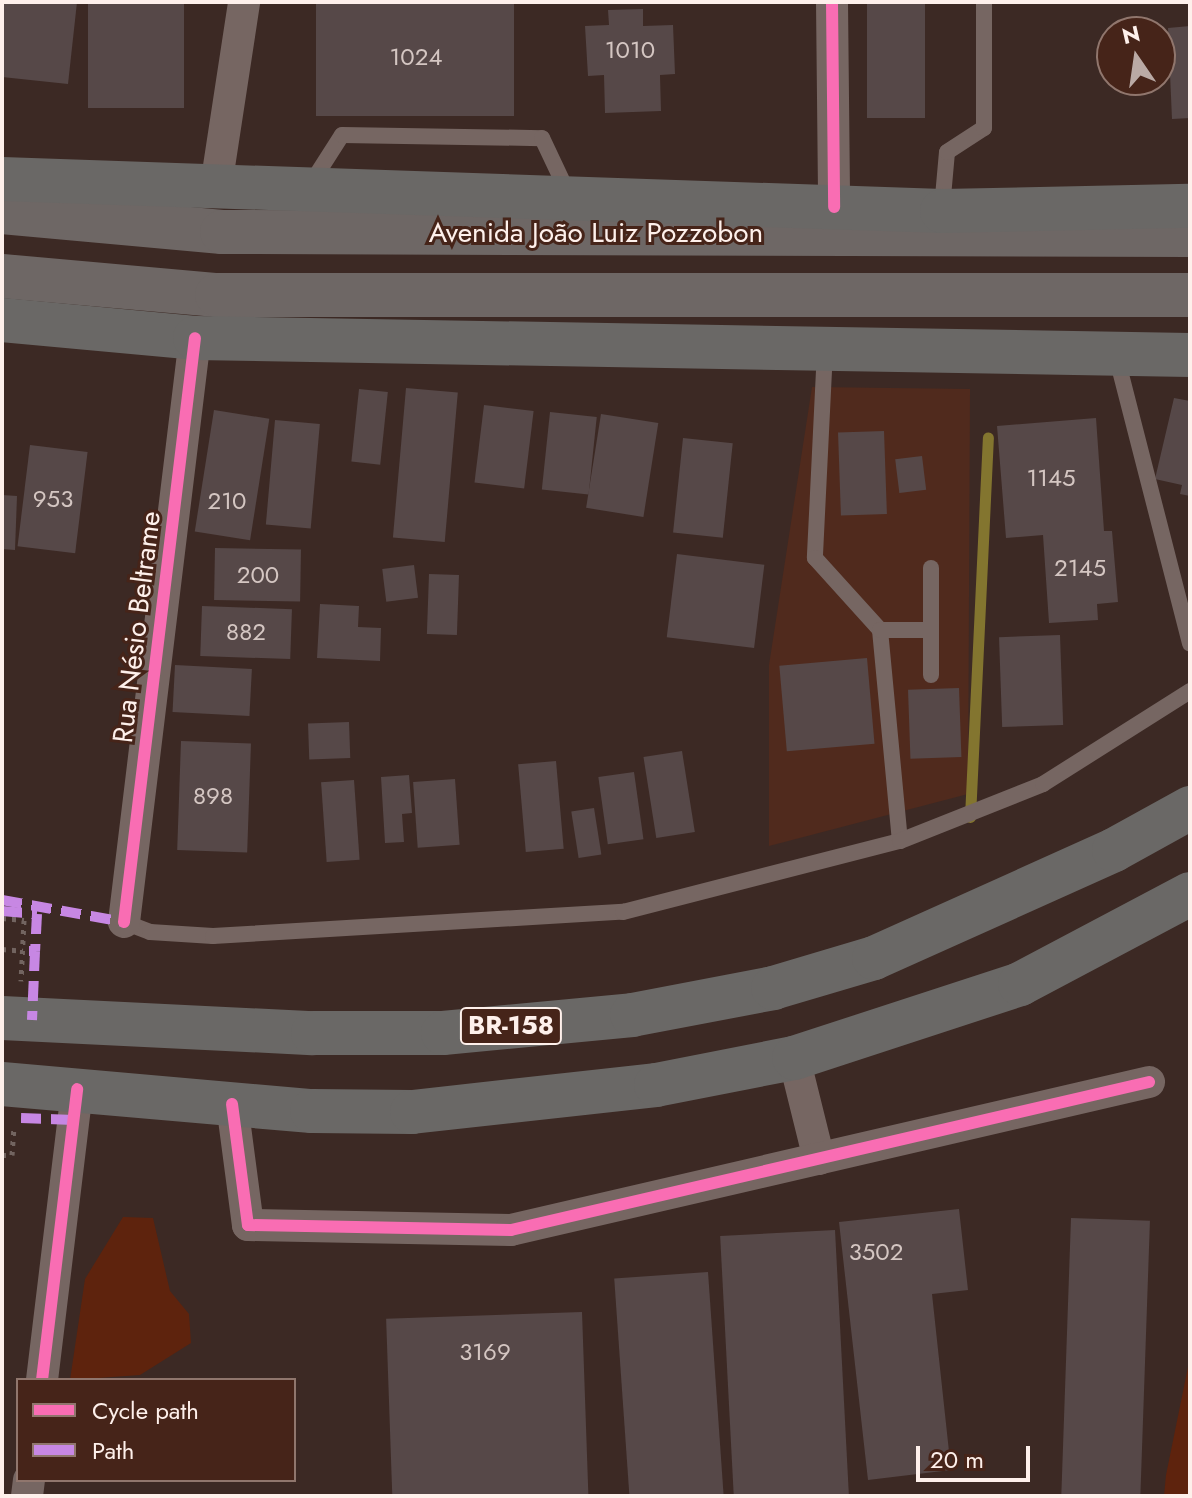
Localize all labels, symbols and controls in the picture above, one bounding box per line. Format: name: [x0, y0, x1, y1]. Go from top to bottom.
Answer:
north arrow: [1096, 16, 1176, 96]
text: N: [1119, 17, 1143, 52]
house number: 1010: [605, 36, 655, 64]
house number: 1024: [390, 43, 442, 71]
street label: Avenida João Luiz Pozzobon: [429, 216, 763, 250]
house number: 1145: [1026, 464, 1076, 492]
house number: 953: [33, 485, 73, 513]
house number: 210: [208, 487, 246, 515]
street label: Rua Nésio Beltrame: [106, 509, 168, 745]
house number: 2145: [1054, 554, 1106, 582]
house number: 200: [237, 561, 279, 589]
house number: 882: [226, 618, 266, 646]
house number: 898: [193, 782, 233, 810]
road number: BR-158: [459, 1004, 563, 1048]
house number: 3502: [849, 1238, 903, 1266]
house number: 3169: [459, 1338, 511, 1366]
legend: [16, 1378, 296, 1482]
text: Cycle path: [92, 1393, 199, 1428]
scale bar: [920, 1430, 1034, 1480]
text: Path: [92, 1433, 134, 1468]
text: 20 m: [930, 1442, 984, 1477]

